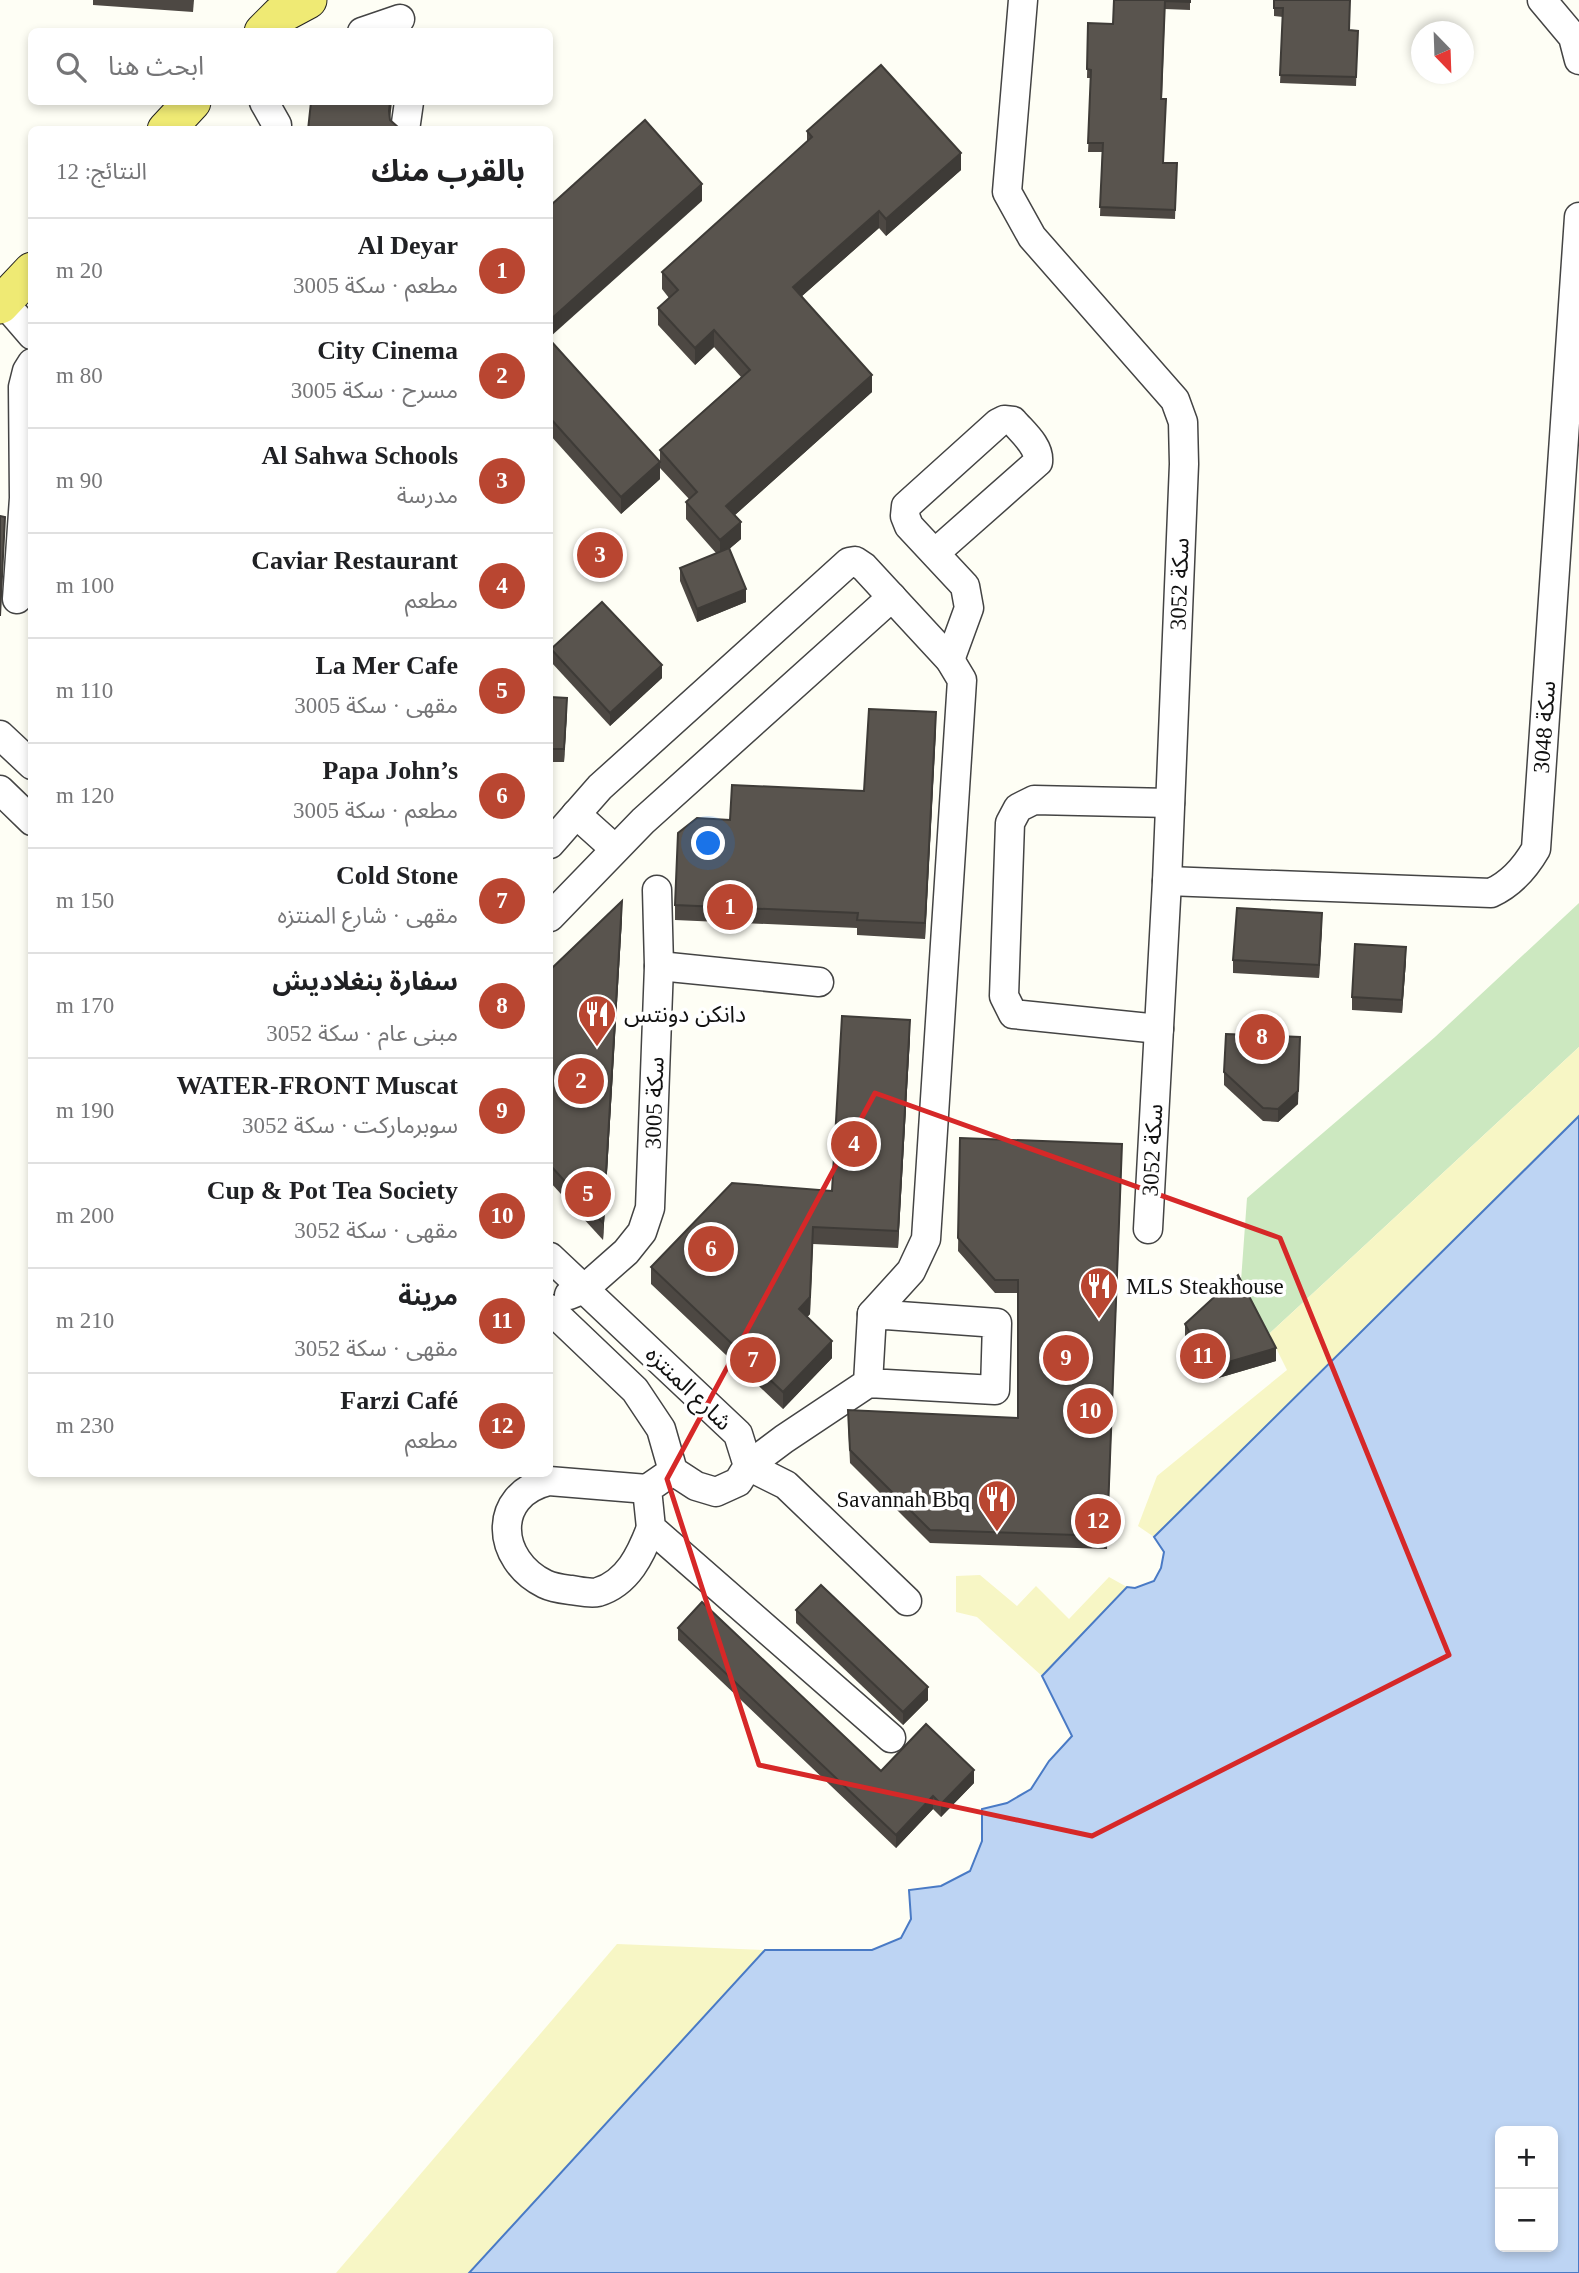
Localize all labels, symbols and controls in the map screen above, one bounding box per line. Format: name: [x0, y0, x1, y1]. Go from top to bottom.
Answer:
north arrow: [1411, 21, 1474, 84]
search box: [28, 28, 553, 105]
icon: search: [52, 48, 90, 86]
text: ابحث هنا: [108, 52, 204, 81]
text: بالقرب منك: [371, 154, 525, 187]
text: النتائج: 12: [56, 159, 147, 184]
text: Al Deyar: [358, 231, 458, 260]
text: 20 m: [56, 258, 103, 283]
text: 1: [496, 258, 508, 283]
text: مطعم · سكة 3005: [293, 273, 458, 298]
text: City Cinema: [317, 336, 458, 365]
text: 80 m: [56, 363, 103, 388]
text: 2: [496, 363, 508, 388]
text: مسرح · سكة 3005: [291, 378, 458, 403]
text: Al Sahwa Schools: [262, 441, 458, 470]
text: 90 m: [56, 468, 103, 493]
text: 3: [496, 468, 508, 493]
text: مدرسة: [397, 483, 458, 508]
pin: 3: [577, 529, 623, 581]
street label: سكة 3052: [1165, 537, 1194, 631]
text: Caviar Restaurant: [251, 546, 458, 575]
text: 100 m: [56, 573, 114, 598]
text: 4: [496, 573, 508, 598]
text: مطعم: [405, 588, 458, 613]
text: La Mer Cafe: [316, 651, 458, 680]
text: 110 m: [56, 678, 113, 703]
text: 5: [496, 678, 508, 703]
street label: سكة 3048: [1529, 680, 1560, 774]
text: مقهى · سكة 3005: [294, 693, 458, 718]
text: Papa John’s: [322, 756, 458, 785]
text: 120 m: [56, 783, 114, 808]
text: 6: [496, 783, 508, 808]
text: مطعم · سكة 3005: [293, 798, 458, 823]
your location: [691, 826, 725, 860]
text: Cold Stone: [336, 861, 458, 890]
pin: 1: [707, 881, 753, 933]
text: 150 m: [56, 888, 114, 913]
text: 7: [496, 888, 508, 913]
text: مقهى · شارع المنتزه: [277, 903, 458, 928]
text: سفارة بنغلاديش: [272, 967, 458, 996]
text: 170 m: [56, 993, 114, 1018]
text: 8: [496, 993, 508, 1018]
restaurant icon: دانكن دونتس: [576, 993, 618, 1048]
place label: دانكن دونتس: [624, 1002, 746, 1028]
pin: 8: [1239, 1011, 1285, 1063]
text: مبنى عام · سكة 3052: [266, 1021, 458, 1046]
pin: 2: [558, 1055, 604, 1107]
street label: سكة 3005: [640, 1056, 669, 1150]
text: WATER-FRONT Muscat: [177, 1071, 458, 1100]
text: 190 m: [56, 1098, 114, 1123]
text: 9: [496, 1098, 508, 1123]
street label: سكة 3052: [1138, 1103, 1167, 1197]
text: سوبرماركت · سكة 3052: [242, 1113, 458, 1138]
pin: 4: [831, 1118, 877, 1170]
pin: 5: [565, 1168, 611, 1220]
text: Cup & Pot Tea Society: [207, 1176, 458, 1205]
text: 200 m: [56, 1203, 114, 1228]
text: 10: [491, 1203, 514, 1228]
text: مقهى · سكة 3052: [294, 1218, 458, 1243]
pin: 6: [688, 1223, 734, 1275]
restaurant icon: MLS Steakhouse: [1078, 1265, 1120, 1320]
place label: MLS Steakhouse: [1126, 1274, 1284, 1299]
text: مرينة: [398, 1282, 458, 1311]
text: 210 m: [56, 1308, 114, 1333]
text: 11: [491, 1308, 513, 1333]
pin: 11: [1180, 1330, 1226, 1382]
pin: 9: [1043, 1332, 1089, 1384]
pin: 7: [730, 1334, 776, 1386]
text: مقهى · سكة 3052: [294, 1336, 458, 1361]
street label: شارع المنتزه: [638, 1341, 737, 1438]
pin: 10: [1067, 1385, 1113, 1437]
text: Farzi Café: [340, 1386, 458, 1415]
text: 230 m: [56, 1413, 114, 1438]
text: 12: [491, 1413, 514, 1438]
text: مطعم: [405, 1428, 458, 1453]
restaurant icon: Savannah Bbq: [976, 1478, 1018, 1533]
place label: Savannah Bbq: [836, 1487, 970, 1512]
pin: 12: [1075, 1495, 1121, 1547]
map controls: [1495, 2126, 1558, 2252]
button: +: [1495, 2126, 1558, 2189]
button: −: [1495, 2189, 1558, 2252]

